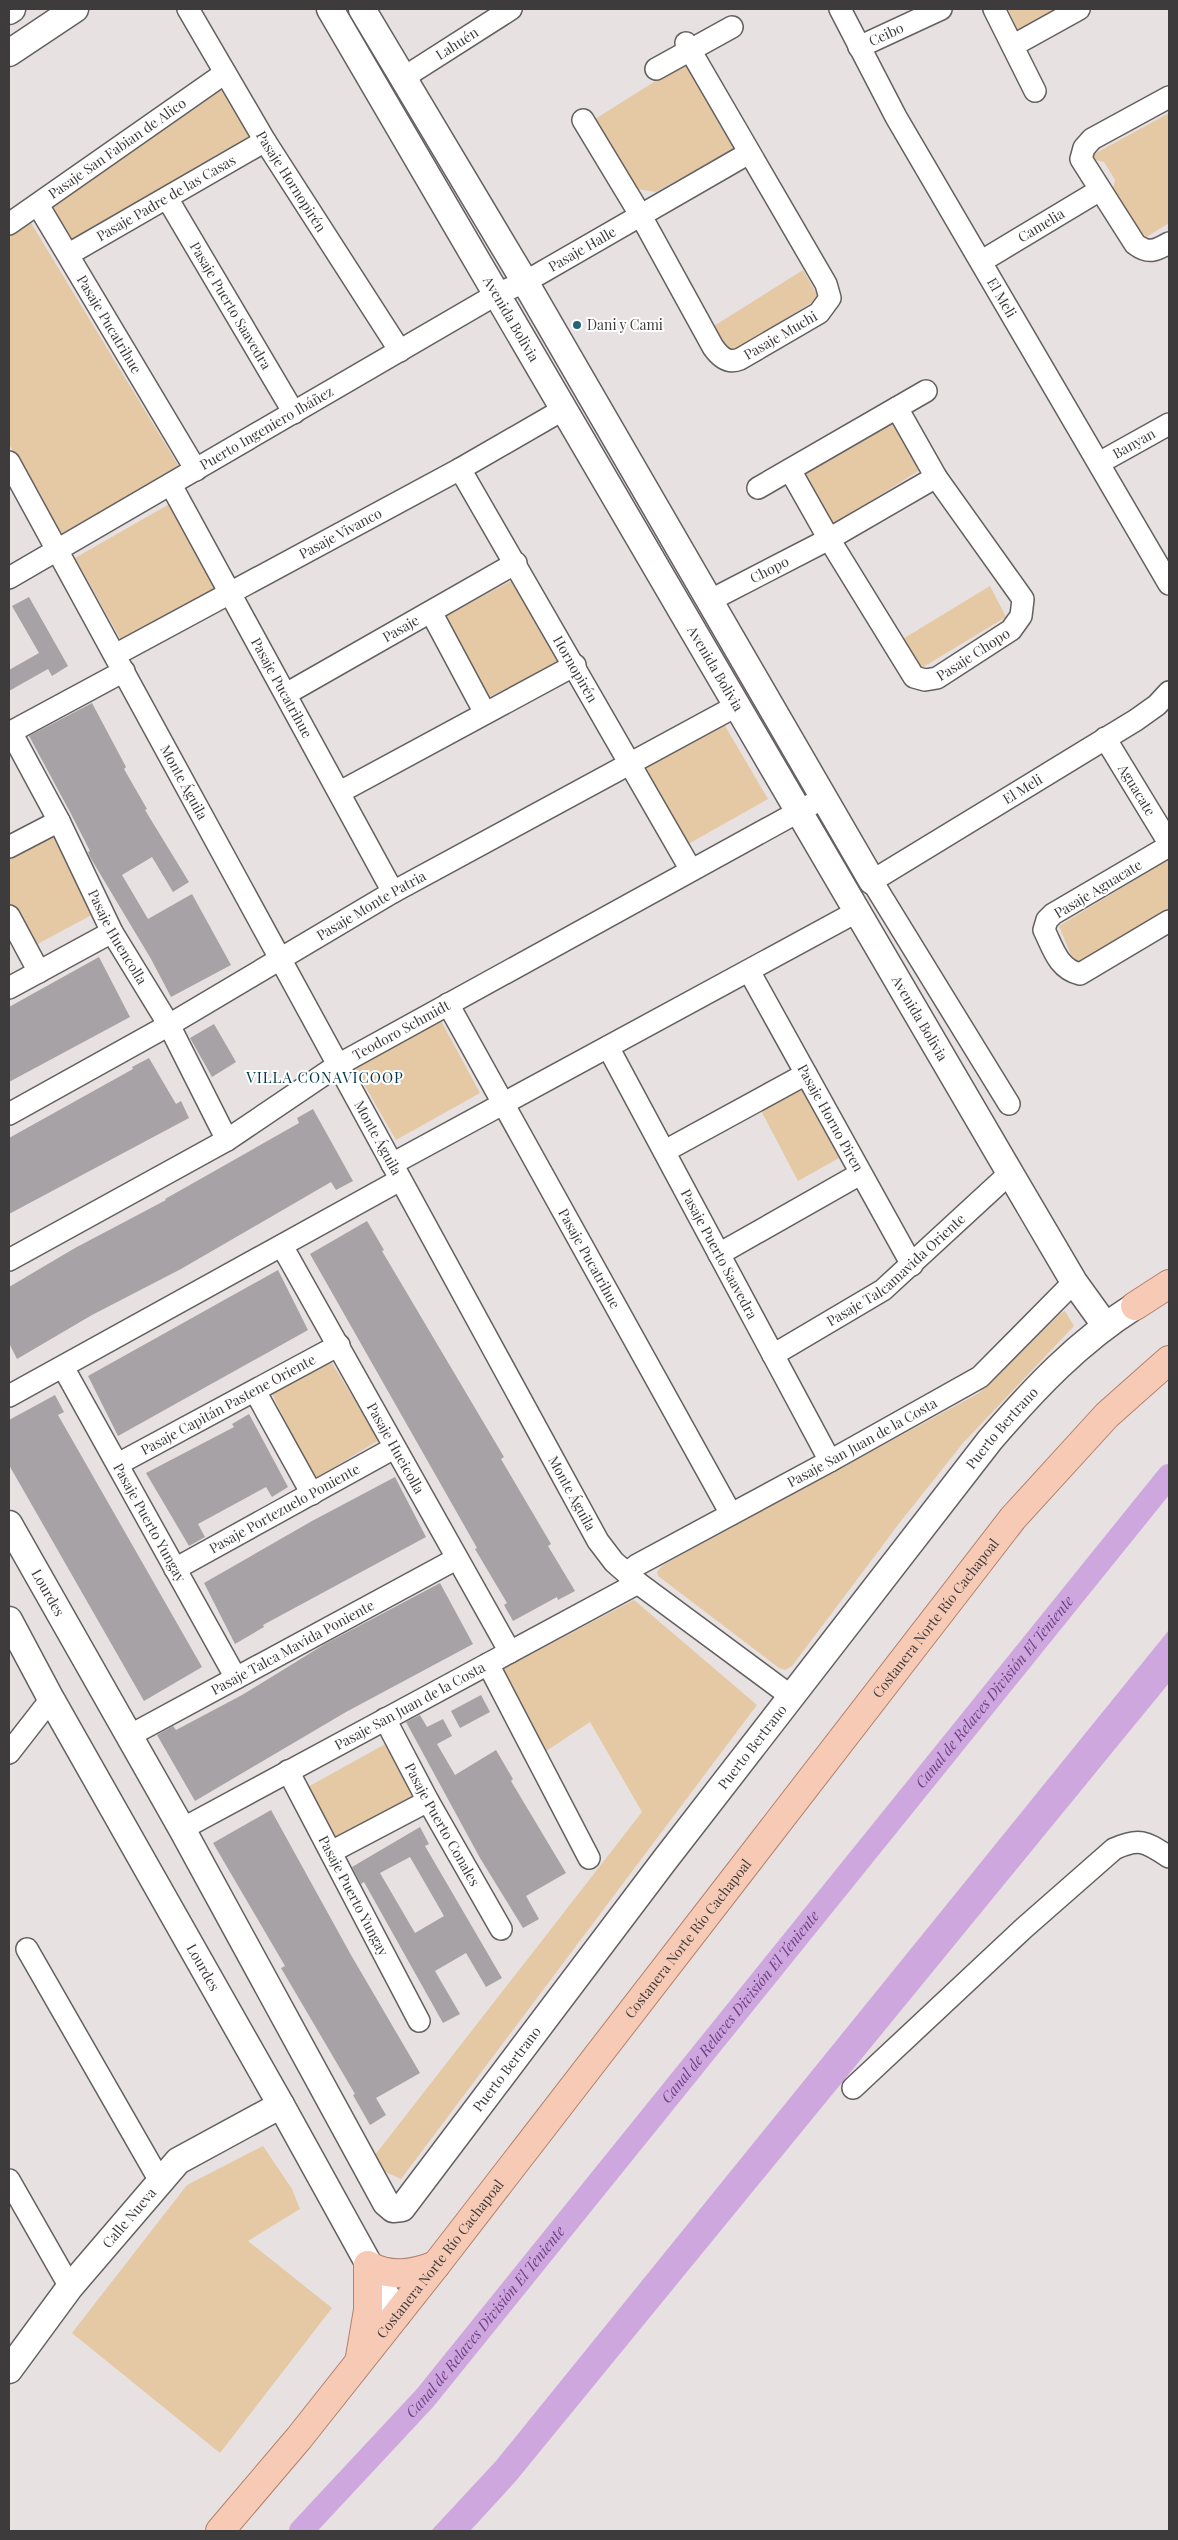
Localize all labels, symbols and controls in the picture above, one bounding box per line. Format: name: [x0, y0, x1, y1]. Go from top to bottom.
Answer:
street label: Ceibo: [865, 18, 907, 50]
street label: Lahuén: [432, 22, 482, 64]
street label: Pasaje San Fabian de Alico: [44, 93, 190, 203]
street label: Pasaje Hornopirén: [252, 127, 331, 236]
street label: Pasaje Padre de las Casas: [93, 150, 239, 245]
street label: Camelia: [1014, 204, 1068, 246]
street label: Pasaje Halle: [545, 222, 619, 276]
street label: Pasaje Puerto Saavedra: [186, 238, 276, 373]
street label: Pasaje Pucatrihue: [73, 271, 146, 377]
street label: Avenida Bolivia: [479, 272, 544, 365]
street label: El Meli: [983, 274, 1021, 321]
street label: Pasaje Muchi: [740, 306, 820, 364]
place label: Dani y Cami: [587, 315, 663, 334]
marker: Dani y Cami: [571, 319, 583, 331]
street label: Puerto Ingeniero Ibáñez: [196, 381, 337, 474]
street label: Banyan: [1109, 423, 1159, 463]
street label: Pasaje Vivanco: [295, 503, 385, 563]
street label: Chopo: [746, 551, 792, 587]
street label: Pasaje: [379, 610, 422, 646]
street label: Avenida Bolivia: [683, 621, 748, 715]
street label: Pasaje Chopo: [932, 623, 1014, 685]
street label: Hornopirén: [549, 632, 603, 706]
street label: Pasaje Pucatrihue: [247, 634, 317, 741]
street label: Monte Águila: [156, 741, 212, 823]
street label: Aguacate: [1114, 760, 1160, 819]
street label: El Meli: [999, 769, 1046, 808]
street label: Pasaje Aguacate: [1050, 855, 1145, 922]
street label: Pasaje Monte Patria: [313, 866, 429, 944]
street label: Pasaje Huencolla: [84, 886, 152, 988]
street label: Avenida Bolivia: [887, 971, 953, 1064]
street label: Teodoro Schmidt: [349, 995, 454, 1064]
street label: Pasaje Horno Piren: [793, 1061, 869, 1175]
district label: VILLA CONAVICOOP: [245, 1067, 404, 1087]
street label: Monte Águila: [350, 1097, 406, 1178]
street label: Pasaje Puerto Saavedra: [677, 1185, 762, 1322]
street label: Pasaje Pucatrihue: [554, 1205, 625, 1312]
street label: Pasaje Talcamavida Oriente: [823, 1209, 969, 1330]
street label: Pasaje Capitán Pastene Oriente: [137, 1349, 319, 1459]
street label: Puerto Bertrano: [961, 1382, 1042, 1473]
street label: Pasaje San Juan de la Costa: [784, 1393, 940, 1491]
street label: Pasaje Hueicolla: [363, 1399, 429, 1497]
street label: Monte Águila: [544, 1452, 601, 1534]
street label: Pasaje Puerto Yungay: [109, 1459, 191, 1585]
street label: Pasaje Portezuelo Poniente: [205, 1459, 363, 1557]
street label: Costanera Norte Río Cachapoal: [868, 1534, 1003, 1701]
street label: Lourdes: [27, 1565, 69, 1620]
water label: Canal de Relaves División El Teniente: [910, 1591, 1078, 1792]
street label: Pasaje Talca Mavida Poniente: [207, 1595, 377, 1699]
street label: Pasaje San Juan de la Costa: [331, 1657, 488, 1754]
street label: Puerto Bertrano: [713, 1700, 791, 1793]
street label: Pasaje Puerto Conales: [401, 1759, 485, 1889]
street label: Pasaje Puerto Yungay: [314, 1832, 393, 1959]
street label: Costanera Norte Río Cachapoal: [620, 1855, 755, 2022]
water label: Canal de Relaves División El Teniente: [656, 1906, 824, 2107]
street label: Lourdes: [183, 1940, 224, 1994]
street label: Puerto Bertrano: [468, 2022, 545, 2115]
street label: Costanera Norte Río Cachapoal: [372, 2175, 508, 2342]
street label: Calle Nueva: [98, 2183, 160, 2252]
water label: Canal de Relaves División El Teniente: [401, 2221, 569, 2421]

